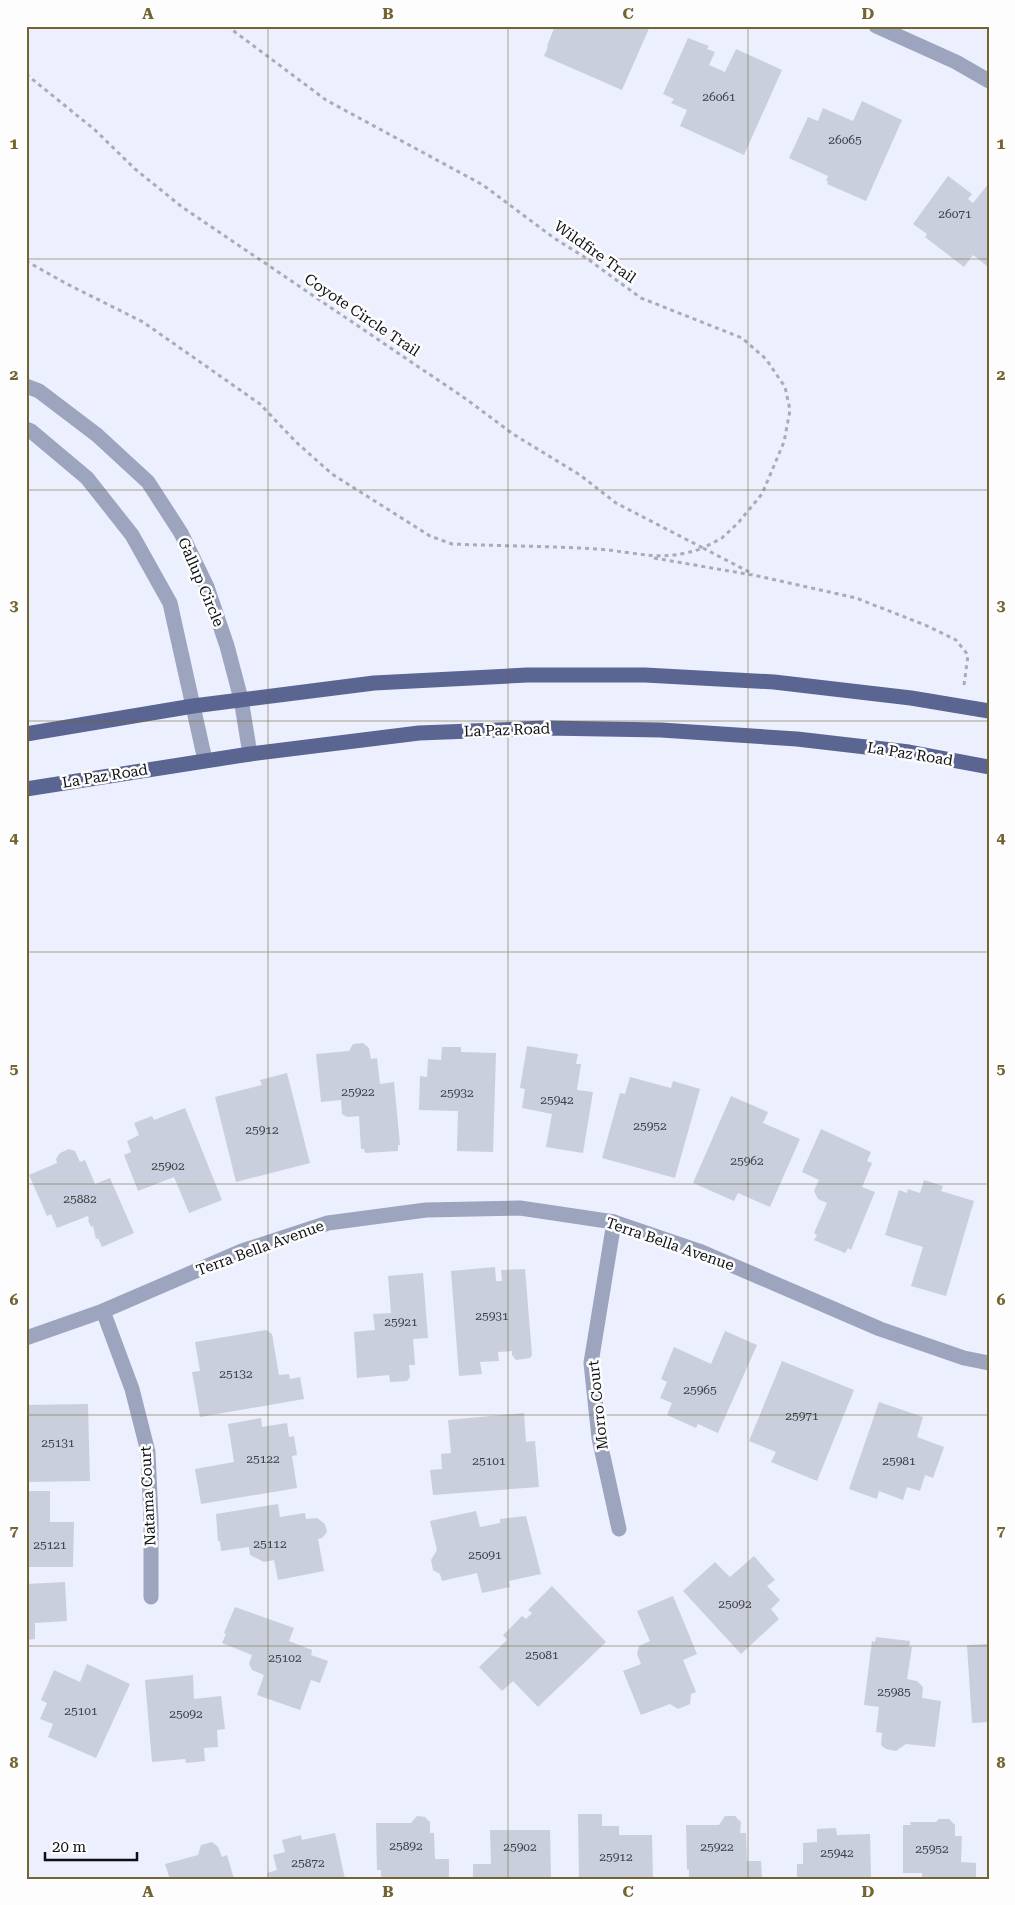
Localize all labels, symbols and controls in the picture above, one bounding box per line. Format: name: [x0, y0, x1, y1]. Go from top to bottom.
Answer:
text: A: [142, 4, 154, 23]
text: B: [382, 4, 394, 23]
text: C: [622, 4, 634, 23]
text: D: [862, 4, 875, 23]
house number: 26061: [702, 90, 736, 104]
house number: 26065: [828, 133, 862, 147]
text: 1: [10, 134, 19, 153]
text: 1: [997, 134, 1006, 153]
house number: 26071: [938, 207, 972, 221]
street label: Wildfire Trail: [551, 217, 640, 287]
street label: Coyote Circle Trail: [301, 270, 423, 360]
text: 2: [10, 365, 19, 384]
text: 2: [997, 365, 1006, 384]
street label: Gallup Circle: [174, 535, 228, 629]
text: 3: [10, 596, 19, 615]
text: 3: [997, 596, 1006, 615]
street label: La Paz Road: [463, 719, 551, 741]
street label: La Paz Road: [866, 738, 954, 770]
street label: La Paz Road: [61, 760, 149, 792]
text: 4: [10, 828, 19, 847]
text: 4: [997, 828, 1006, 847]
text: 5: [10, 1059, 19, 1078]
text: 5: [997, 1059, 1006, 1078]
house number: 25922: [341, 1085, 375, 1099]
house number: 25932: [440, 1086, 474, 1100]
house number: 25942: [540, 1093, 574, 1107]
house number: 25952: [633, 1119, 667, 1133]
house number: 25912: [245, 1123, 279, 1137]
house number: 25962: [730, 1154, 764, 1168]
house number: 25902: [151, 1159, 185, 1173]
house number: 25882: [63, 1192, 97, 1206]
street label: Terra Bella Avenue: [603, 1214, 737, 1274]
street label: Terra Bella Avenue: [194, 1217, 326, 1279]
text: 6: [10, 1290, 19, 1309]
text: 6: [997, 1290, 1006, 1309]
house number: 25931: [475, 1309, 509, 1323]
house number: 25921: [384, 1315, 418, 1329]
street label: Morro Court: [584, 1359, 612, 1451]
house number: 25132: [219, 1367, 253, 1381]
house number: 25965: [683, 1383, 717, 1397]
house number: 25971: [785, 1409, 819, 1423]
house number: 25131: [41, 1436, 75, 1450]
street label: Natama Court: [136, 1445, 160, 1547]
house number: 25122: [246, 1452, 280, 1466]
house number: 25101: [472, 1454, 506, 1468]
house number: 25981: [882, 1454, 916, 1468]
text: 7: [10, 1521, 19, 1540]
text: 7: [997, 1521, 1006, 1540]
house number: 25112: [253, 1537, 287, 1551]
house number: 25121: [33, 1538, 67, 1552]
house number: 25091: [468, 1548, 502, 1562]
house number: 25092: [718, 1597, 752, 1611]
house number: 25081: [525, 1648, 559, 1662]
house number: 25102: [268, 1651, 302, 1665]
house number: 25985: [877, 1685, 911, 1699]
house number: 25101: [64, 1704, 98, 1718]
house number: 25092: [169, 1707, 203, 1721]
text: 8: [10, 1753, 19, 1772]
text: 8: [997, 1753, 1006, 1772]
scale bar: [45, 1830, 138, 1862]
text: 20 m: [52, 1838, 87, 1856]
house number: 25892: [389, 1839, 423, 1853]
house number: 25902: [503, 1840, 537, 1854]
house number: 25922: [700, 1840, 734, 1854]
house number: 25952: [915, 1842, 949, 1856]
house number: 25942: [820, 1846, 854, 1860]
house number: 25912: [599, 1850, 633, 1864]
house number: 25872: [291, 1856, 325, 1870]
text: A: [142, 1882, 154, 1901]
text: B: [382, 1882, 394, 1901]
text: C: [622, 1882, 634, 1901]
text: D: [862, 1882, 875, 1901]

